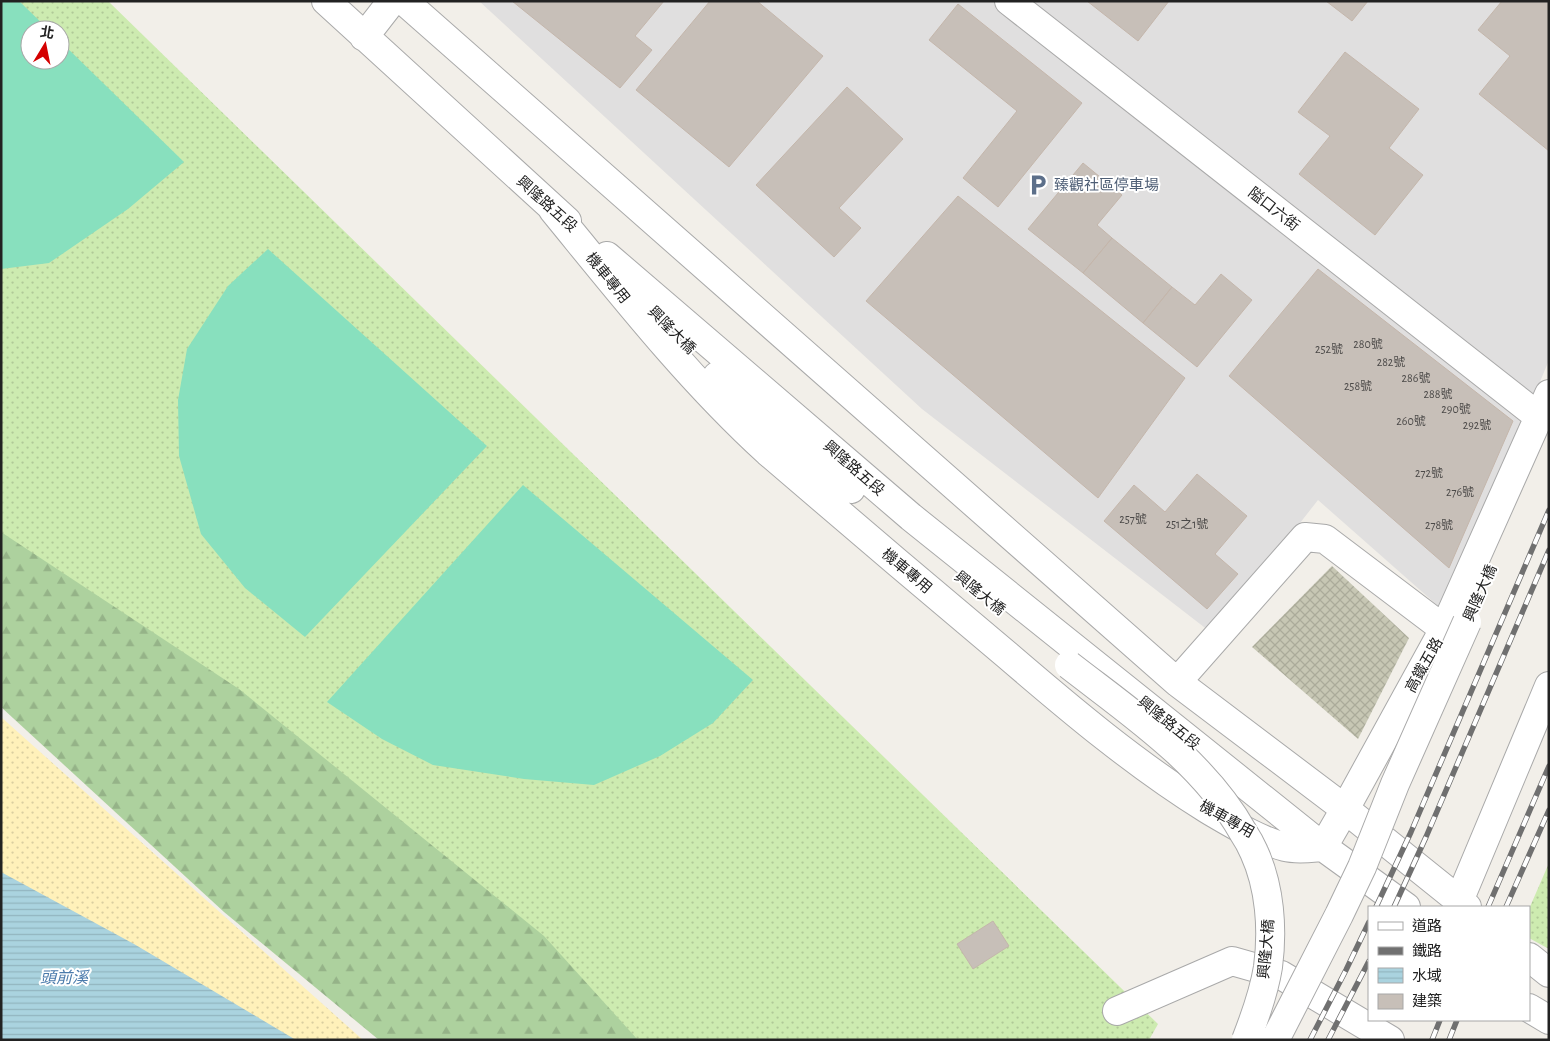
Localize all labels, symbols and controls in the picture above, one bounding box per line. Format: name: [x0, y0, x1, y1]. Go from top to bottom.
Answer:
north arrow: [20, 20, 70, 70]
text: 北: [39, 24, 55, 41]
parking icon: 臻觀社區停車場: [1025, 172, 1051, 198]
street label: 興隆路五段: [514, 173, 580, 235]
place label: 臻觀社區停車場: [1054, 177, 1159, 193]
street label: 隘口六街: [1245, 184, 1303, 234]
street label: 機車專用: [583, 250, 633, 306]
street label: 興隆大橋: [645, 303, 699, 357]
house number: 280號: [1353, 338, 1383, 350]
house number: 252號: [1315, 343, 1343, 355]
house number: 282號: [1377, 356, 1405, 368]
house number: 286號: [1402, 372, 1430, 384]
house number: 258號: [1344, 380, 1372, 392]
house number: 288號: [1424, 388, 1452, 400]
house number: 290號: [1441, 403, 1471, 415]
house number: 260號: [1396, 415, 1426, 427]
house number: 292號: [1463, 419, 1491, 431]
street label: 興隆路五段: [820, 437, 888, 499]
house number: 272號: [1415, 467, 1443, 479]
house number: 276號: [1446, 486, 1474, 498]
house number: 257號: [1119, 513, 1147, 525]
house number: 251之1號: [1166, 517, 1208, 530]
house number: 278號: [1425, 519, 1453, 531]
street label: 機車專用: [879, 546, 935, 596]
street label: 興隆大橋: [1460, 562, 1500, 624]
street label: 興隆大橋: [952, 568, 1008, 618]
street label: 高鐵五路: [1402, 635, 1446, 695]
street label: 興隆路五段: [1135, 693, 1203, 753]
street label: 機車專用: [1197, 797, 1257, 841]
legend: [1368, 906, 1530, 1021]
street label: 興隆大橋: [1255, 918, 1277, 980]
text: 道路: [1412, 918, 1442, 934]
text: 鐵路: [1412, 943, 1442, 959]
text: 水域: [1412, 968, 1442, 984]
water label: 頭前溪: [40, 969, 90, 986]
text: 建築: [1412, 993, 1442, 1009]

